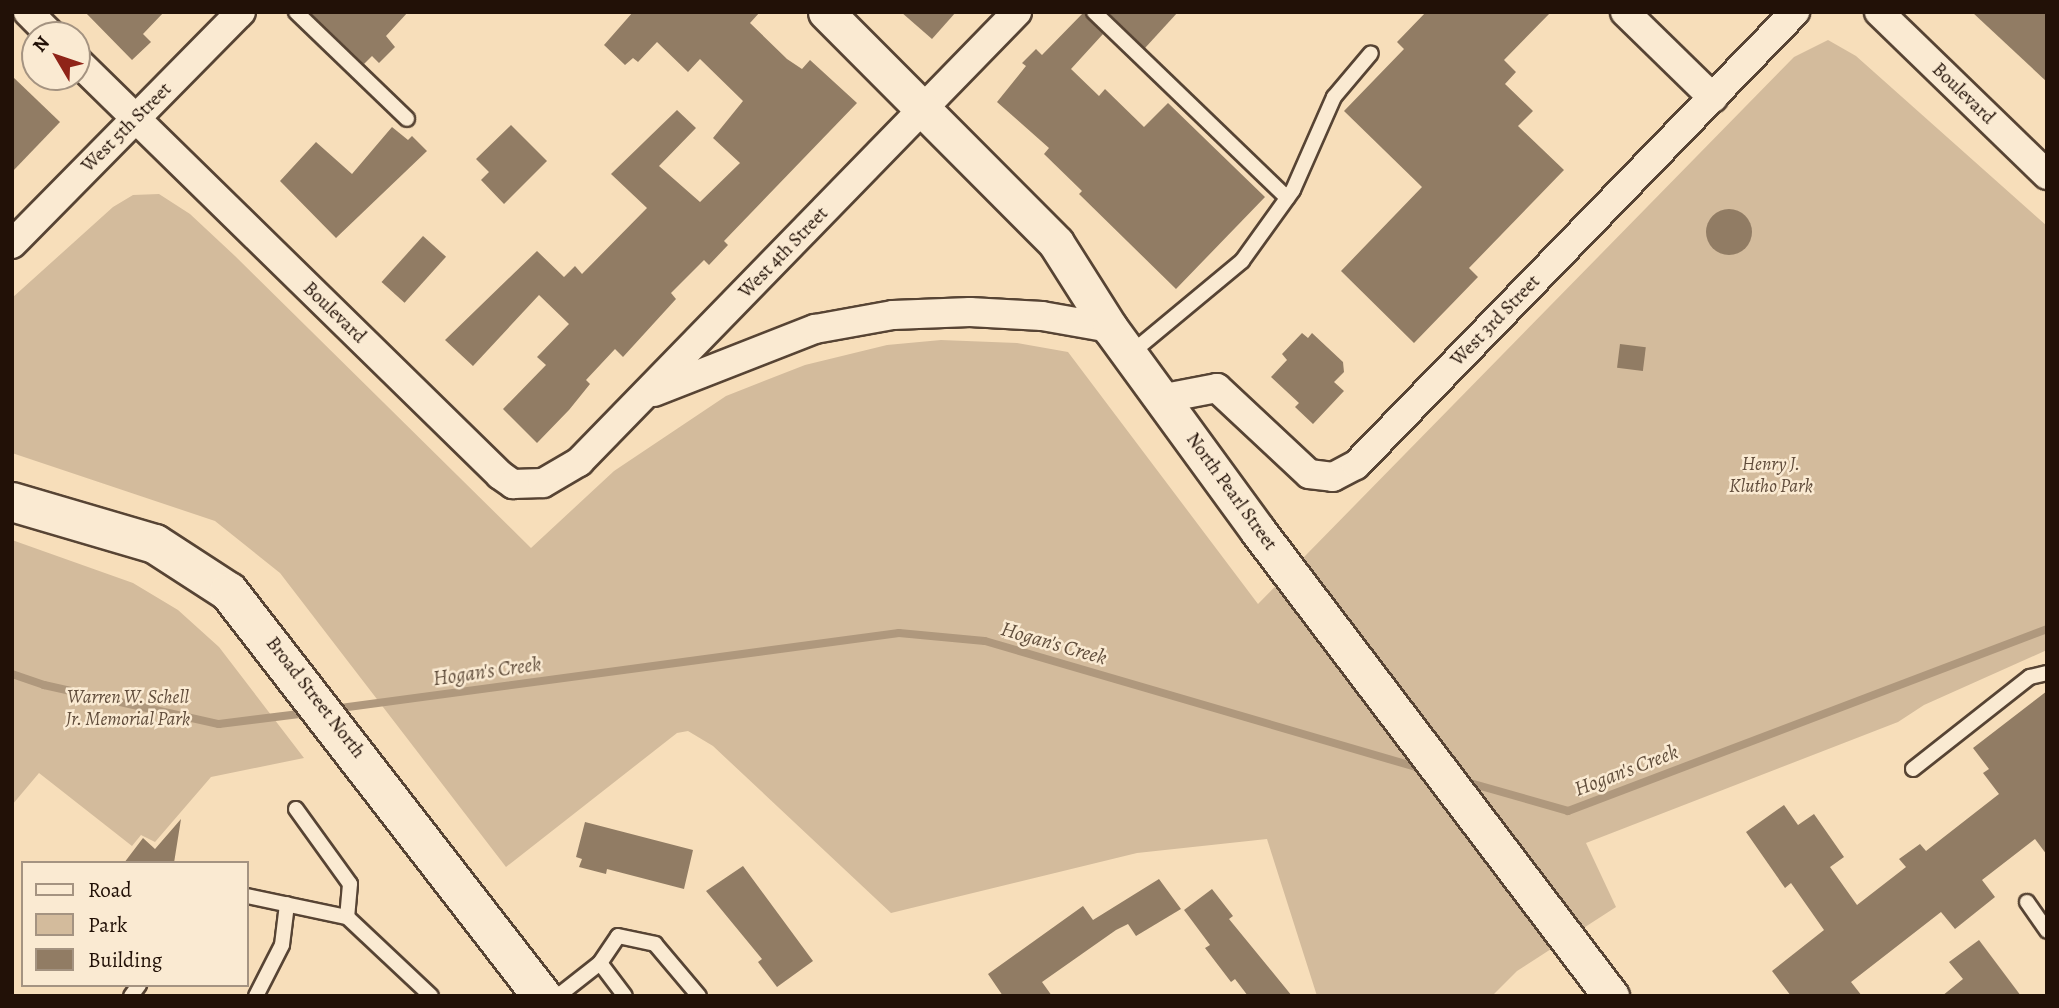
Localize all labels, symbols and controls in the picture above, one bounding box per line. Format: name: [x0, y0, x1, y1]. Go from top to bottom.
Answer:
north arrow: [21, 21, 91, 91]
text: N: [27, 30, 56, 58]
street label: Boulevard: [1927, 59, 1999, 129]
street label: West 5th Street: [77, 78, 177, 178]
street label: West 4th Street: [735, 203, 833, 303]
street label: West 3rd Street: [1447, 271, 1545, 371]
street label: Boulevard: [298, 278, 370, 348]
street label: North Pearl Street: [1181, 429, 1281, 555]
park label: Henry J. Klutho Park: [1729, 454, 1813, 498]
water label: Hogan's Creek: [998, 616, 1110, 670]
street label: Broad Street North: [261, 633, 369, 763]
water label: Hogan's Creek: [431, 651, 543, 691]
park label: Warren W. Schell Jr. Memorial Park: [66, 687, 190, 731]
water label: Hogan's Creek: [1571, 739, 1681, 801]
legend: [21, 861, 248, 987]
text: Road: [88, 876, 132, 904]
text: Park: [88, 911, 127, 939]
text: Building: [88, 946, 162, 974]

